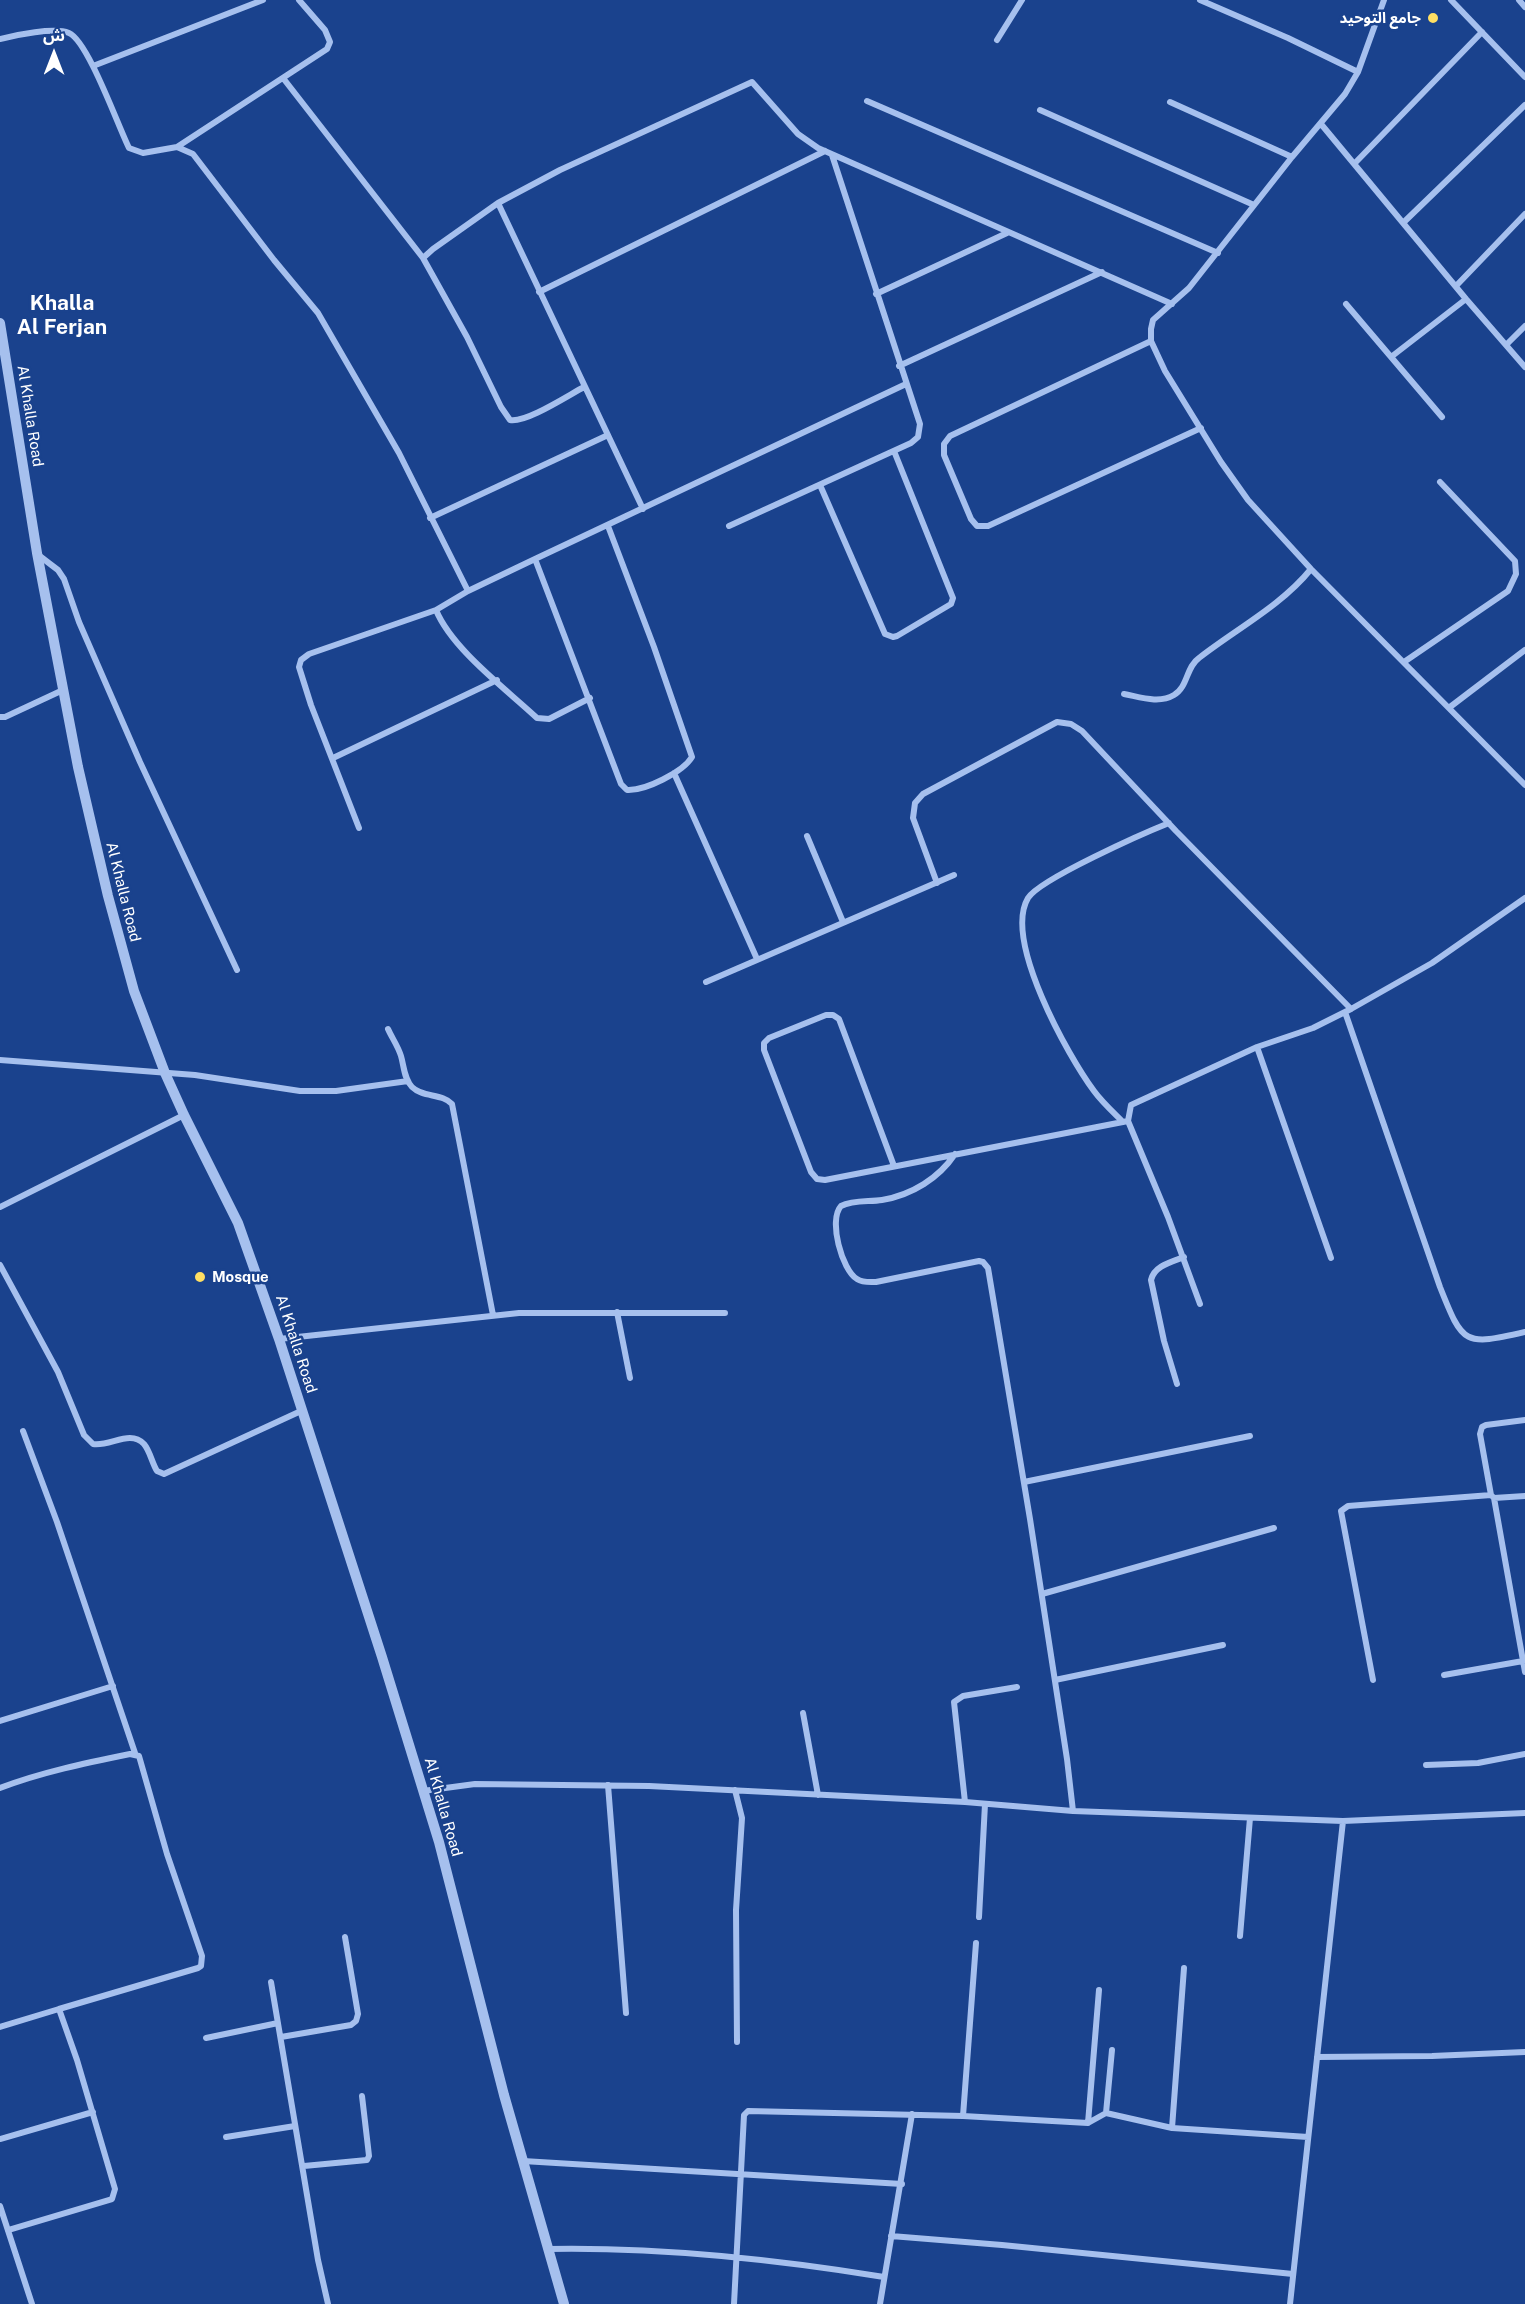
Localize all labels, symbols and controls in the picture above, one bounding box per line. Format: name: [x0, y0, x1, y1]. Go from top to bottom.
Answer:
place label: جامع التوحيد: [1339, 9, 1421, 27]
marker: جامع التوحيد: [1426, 11, 1440, 25]
north arrow: [24, 24, 84, 84]
text: ش: [43, 26, 65, 45]
district label: Khalla Al Ferjan: [17, 291, 107, 341]
street label: Al Khalla Road: [13, 364, 47, 468]
street label: Al Khalla Road: [102, 840, 144, 944]
place label: Mosque: [212, 1268, 269, 1286]
marker: Mosque: [193, 1270, 207, 1284]
street label: Al Khalla Road: [272, 1293, 320, 1395]
street label: Al Khalla Road: [420, 1755, 466, 1859]

